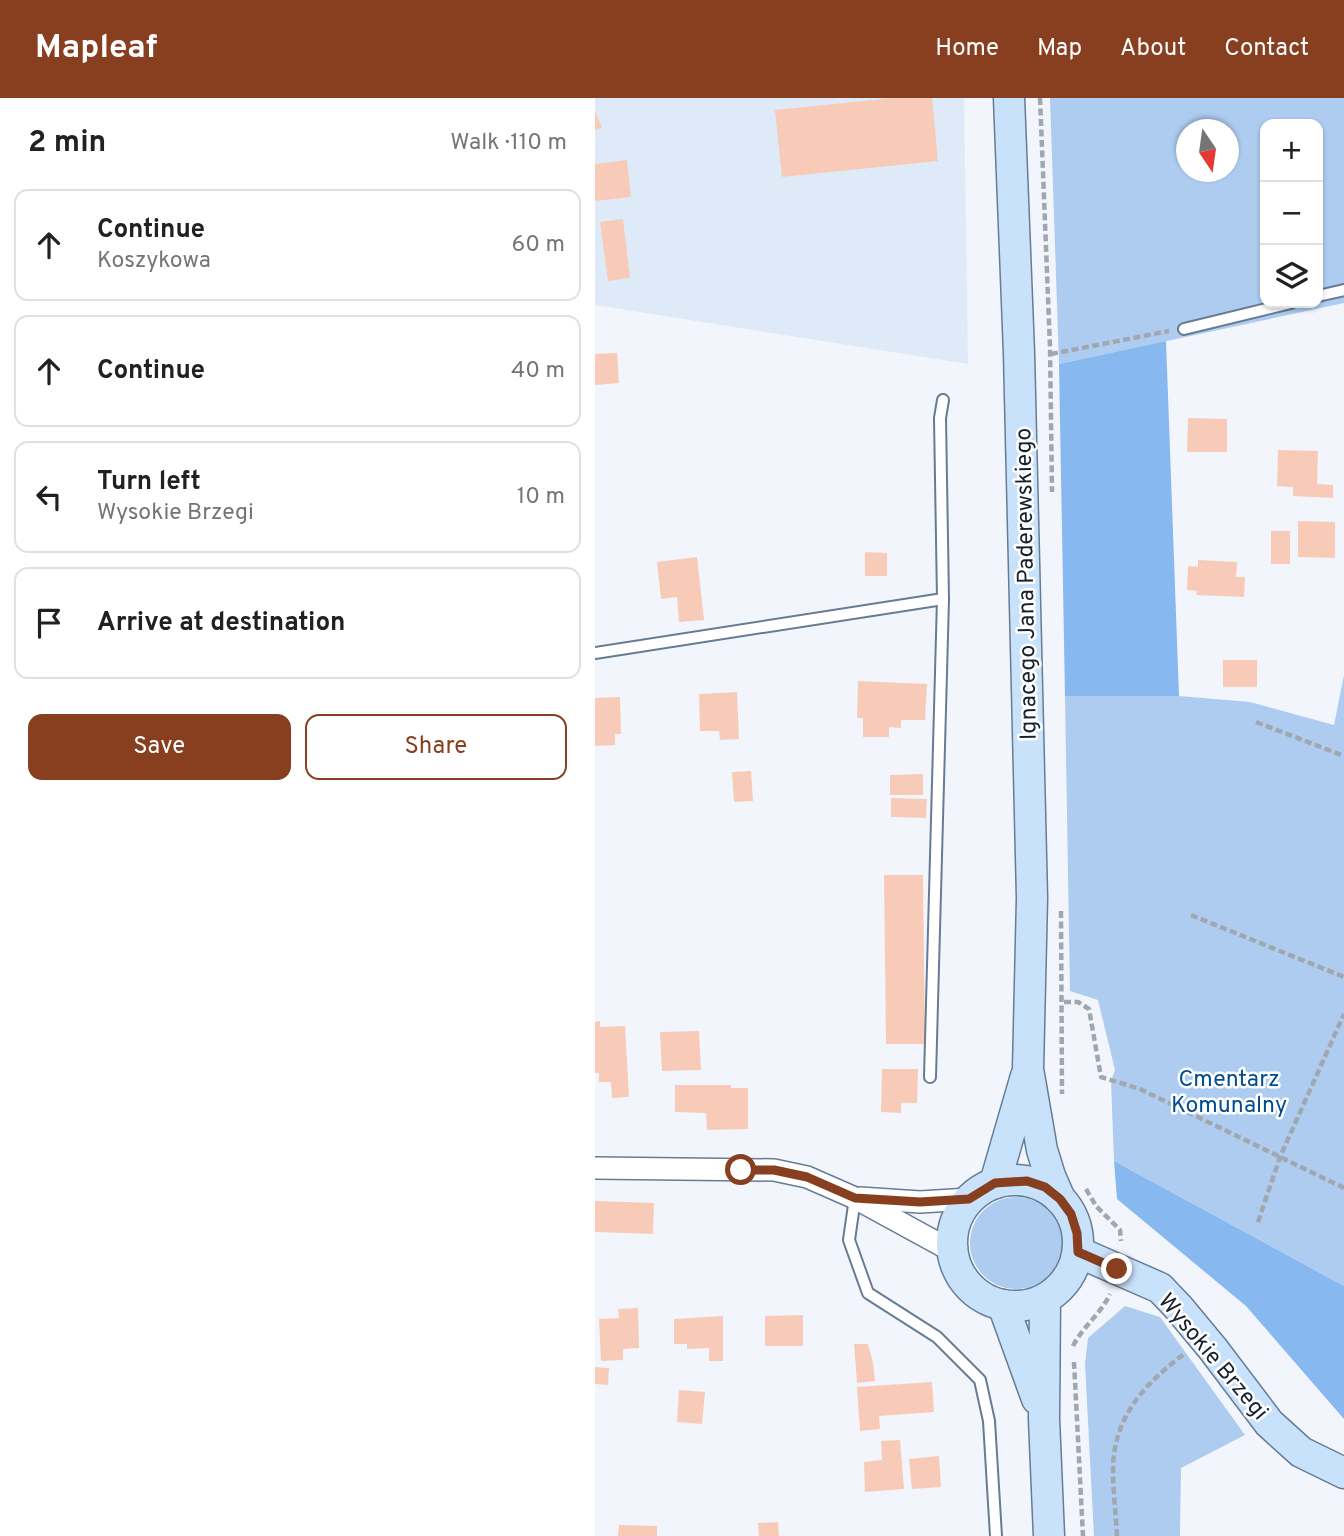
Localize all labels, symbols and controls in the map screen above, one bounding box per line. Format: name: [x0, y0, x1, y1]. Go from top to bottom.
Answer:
text: Mapleaf: [35, 28, 158, 70]
text: Home: [935, 34, 999, 64]
text: Map: [1037, 34, 1082, 64]
text: About: [1120, 34, 1186, 64]
text: Contact: [1224, 34, 1309, 64]
north arrow: [1176, 119, 1239, 182]
map controls: [1260, 119, 1323, 308]
button: +: [1260, 119, 1323, 182]
text: 2 min: [28, 125, 106, 162]
text: Walk · 110 m: [450, 129, 567, 158]
button: −: [1260, 182, 1323, 245]
text: Continue: [97, 214, 205, 247]
icon: ahead: [30, 226, 68, 264]
text: 60 m: [512, 231, 565, 260]
button: layers: [1260, 245, 1323, 308]
text: Koszykowa: [97, 247, 211, 276]
icon: ahead: [30, 352, 68, 390]
text: Continue: [97, 355, 205, 388]
text: 40 m: [511, 357, 565, 386]
street label: Ignacego Jana Paderewskiego: [1010, 428, 1045, 740]
text: Turn left: [97, 466, 201, 499]
icon: left: [30, 478, 68, 516]
text: 10 m: [517, 483, 565, 512]
text: Wysokie Brzegi: [97, 499, 254, 528]
icon: arrive: [30, 604, 68, 642]
text: Arrive at destination: [97, 607, 345, 640]
button: Save: [28, 714, 291, 780]
button: Share: [305, 714, 567, 780]
park label: Cmentarz Komunalny: [1171, 1066, 1287, 1121]
route start: [725, 1154, 756, 1185]
route end: [1101, 1253, 1132, 1284]
street label: Wysokie Brzegi: [1151, 1288, 1274, 1427]

